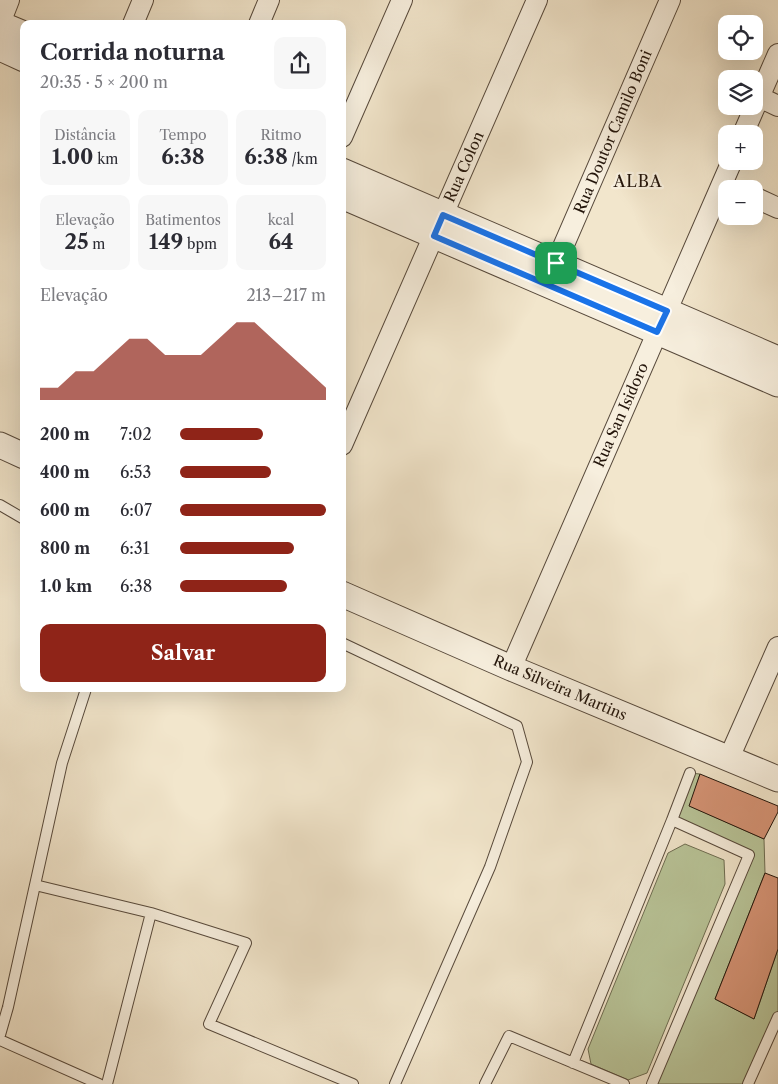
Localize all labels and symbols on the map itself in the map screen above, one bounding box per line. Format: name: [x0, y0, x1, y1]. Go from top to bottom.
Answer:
street label: Rua Doutor Camilo Boni: [569, 47, 656, 217]
street label: Rua Colon: [439, 128, 488, 205]
district label: ALBA: [612, 171, 663, 191]
pin: [535, 242, 577, 284]
street label: Rua San Isidoro: [589, 360, 652, 470]
street label: Rua Silveira Martins: [490, 651, 630, 724]

